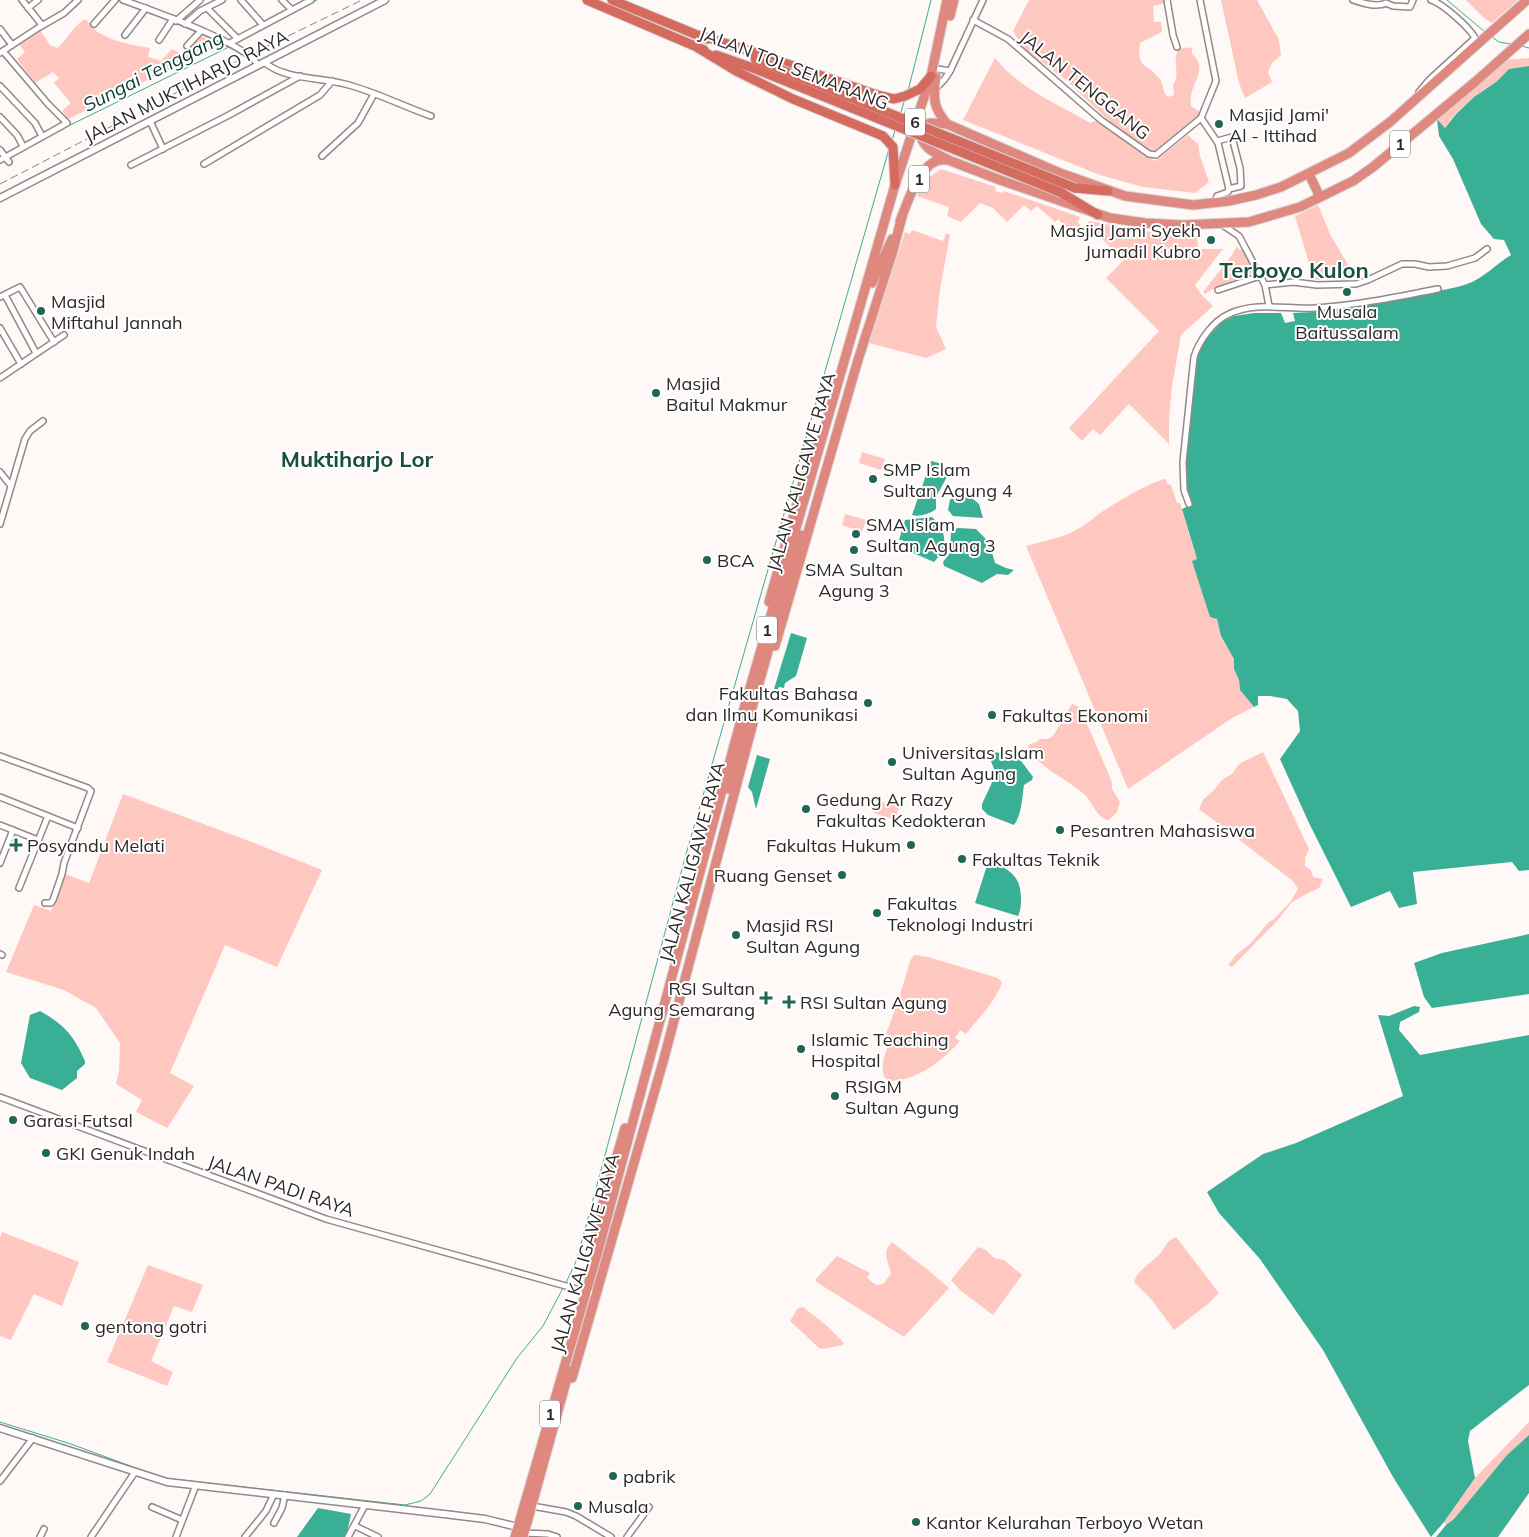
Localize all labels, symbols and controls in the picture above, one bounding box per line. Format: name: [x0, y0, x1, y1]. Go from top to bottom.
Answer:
street label: JALAN TOL SEMARANG: [696, 21, 892, 115]
street label: JALAN MUKTIHARJO RAYA: [80, 24, 292, 148]
water label: Sungai Tenggang: [79, 25, 227, 117]
street label: JALAN TENGGANG: [1015, 25, 1155, 145]
place label: Masjid Jami' Al - Ittihad: [1229, 103, 1329, 147]
road number: 6: [905, 108, 925, 136]
marker: Masjid Jami' Al - Ittihad: [1213, 118, 1225, 130]
road number: 1: [1390, 130, 1410, 158]
road number: 1: [909, 165, 929, 192]
place label: Masjid Jami Syekh Jumadil Kubro: [1050, 219, 1201, 263]
marker: Masjid Jami Syekh Jumadil Kubro: [1205, 234, 1217, 246]
district label: Terboyo Kulon: [1219, 256, 1369, 284]
marker: Musala Baitussalam: [1341, 286, 1353, 298]
place label: Masjid Miftahul Jannah: [51, 290, 183, 334]
place label: Musala Baitussalam: [1295, 300, 1399, 344]
marker: Masjid Miftahul Jannah: [35, 305, 47, 317]
street label: JALAN KALIGAWE RAYA: [761, 370, 841, 574]
place label: Masjid Baitul Makmur: [666, 372, 788, 416]
marker: Masjid Baitul Makmur: [650, 387, 662, 399]
district label: Muktiharjo Lor: [281, 445, 434, 473]
place label: SMP Islam Sultan Agung 4: [883, 458, 1013, 502]
marker: SMP Islam Sultan Agung 4: [867, 473, 879, 485]
place label: SMA Islam Sultan Agung 3: [866, 513, 996, 557]
marker: SMA Islam Sultan Agung 3: [850, 528, 862, 540]
marker: SMA Sultan Agung 3: [848, 544, 860, 556]
place label: BCA: [717, 549, 754, 572]
marker: BCA: [701, 554, 713, 566]
place label: SMA Sultan Agung 3: [805, 558, 903, 602]
road number: 1: [757, 616, 777, 644]
place label: Fakultas Bahasa dan Ilmu Komunikasi: [686, 682, 858, 726]
marker: Fakultas Bahasa dan Ilmu Komunikasi: [862, 697, 874, 709]
place label: Fakultas Ekonomi: [1002, 704, 1148, 727]
marker: Fakultas Ekonomi: [986, 709, 998, 721]
place label: Universitas Islam Sultan Agung: [902, 741, 1044, 785]
marker: Universitas Islam Sultan Agung: [886, 756, 898, 768]
street label: JALAN KALIGAWE RAYA: [654, 759, 730, 965]
place label: Gedung Ar Razy Fakultas Kedokteran: [816, 788, 986, 832]
marker: Gedung Ar Razy Fakultas Kedokteran: [800, 803, 812, 815]
place label: Pesantren Mahasiswa: [1070, 819, 1255, 842]
marker: Pesantren Mahasiswa: [1054, 824, 1066, 836]
place label: Posyandu Melati: [27, 834, 165, 857]
place label: Fakultas Hukum: [766, 834, 901, 857]
marker: Posyandu Melati: [9, 838, 23, 852]
marker: Fakultas Hukum: [905, 839, 917, 851]
place label: Fakultas Teknik: [972, 848, 1101, 871]
marker: Fakultas Teknik: [956, 853, 968, 865]
place label: Ruang Genset: [714, 864, 832, 887]
marker: Ruang Genset: [836, 869, 848, 881]
place label: Fakultas Teknologi Industri: [887, 892, 1033, 936]
marker: Fakultas Teknologi Industri: [871, 907, 883, 919]
place label: Masjid RSI Sultan Agung: [746, 914, 860, 958]
marker: Masjid RSI Sultan Agung: [730, 929, 742, 941]
place label: RSI Sultan Agung Semarang: [608, 977, 755, 1021]
marker: RSI Sultan Agung Semarang: [759, 991, 773, 1005]
place label: RSI Sultan Agung: [800, 991, 947, 1014]
marker: RSI Sultan Agung: [782, 995, 796, 1009]
place label: Islamic Teaching Hospital: [811, 1028, 949, 1072]
marker: Islamic Teaching Hospital: [795, 1043, 807, 1055]
place label: RSIGM Sultan Agung: [845, 1075, 959, 1119]
marker: RSIGM Sultan Agung: [829, 1090, 841, 1102]
place label: Garasi Futsal: [23, 1109, 133, 1132]
marker: Garasi Futsal: [7, 1114, 19, 1126]
place label: GKI Genuk Indah: [56, 1142, 195, 1165]
marker: GKI Genuk Indah: [40, 1147, 52, 1159]
street label: JALAN PADI RAYA: [205, 1150, 357, 1222]
street label: JALAN KALIGAWE RAYA: [545, 1151, 625, 1355]
place label: gentong gotri: [95, 1315, 207, 1338]
marker: gentong gotri: [79, 1320, 91, 1332]
road number: 1: [540, 1400, 560, 1428]
place label: pabrik: [623, 1465, 676, 1488]
marker: pabrik: [607, 1470, 619, 1482]
place label: Musala: [588, 1495, 649, 1518]
marker: Musala: [572, 1500, 584, 1512]
place label: Kantor Kelurahan Terboyo Wetan: [926, 1511, 1204, 1534]
marker: Kantor Kelurahan Terboyo Wetan: [910, 1516, 922, 1528]

